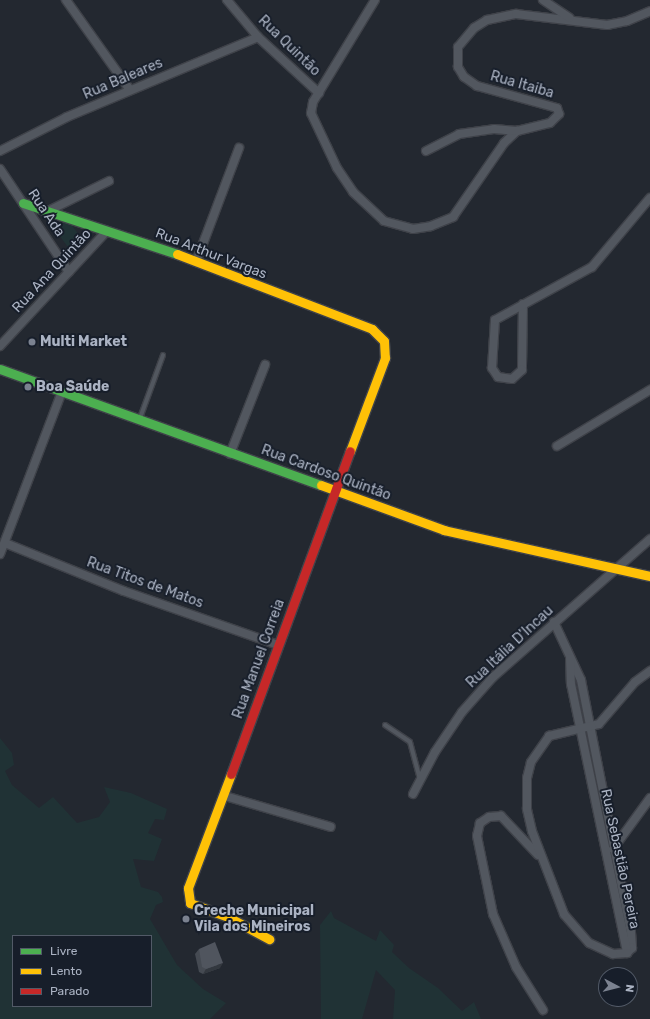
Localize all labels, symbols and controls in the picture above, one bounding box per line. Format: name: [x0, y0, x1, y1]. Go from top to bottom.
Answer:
street label: Rua Quintão: [255, 12, 323, 80]
street label: Rua Baleares: [81, 55, 165, 103]
street label: Rua Itaiba: [488, 68, 556, 102]
street label: Rua Ada: [24, 186, 68, 240]
street label: Rua Arthur Vargas: [152, 225, 270, 283]
street label: Rua Ana Quintão: [9, 226, 95, 316]
place label: Multi Market: [40, 334, 127, 350]
marker: Multi Market: [27, 337, 37, 347]
place label: Boa Saúde: [36, 379, 109, 395]
marker: Boa Saúde: [23, 382, 33, 392]
street label: Rua Cardoso Quintão: [259, 442, 393, 504]
street label: Rua Titos de Matos: [84, 554, 206, 612]
street label: Rua Manuel Correia: [230, 597, 288, 721]
street label: Rua Itália D'Incau: [463, 602, 557, 692]
street label: Rua Sebastião Pereira: [597, 787, 643, 931]
place label: Creche Municipal Vila dos Mineiros: [194, 903, 314, 936]
marker: Creche Municipal Vila dos Mineiros: [181, 914, 191, 924]
legend: [12, 935, 152, 1007]
text: Livre: [50, 944, 77, 958]
text: Lento: [50, 964, 82, 978]
north arrow: [598, 967, 638, 1007]
text: Parado: [50, 984, 89, 998]
text: N: [622, 984, 636, 993]

